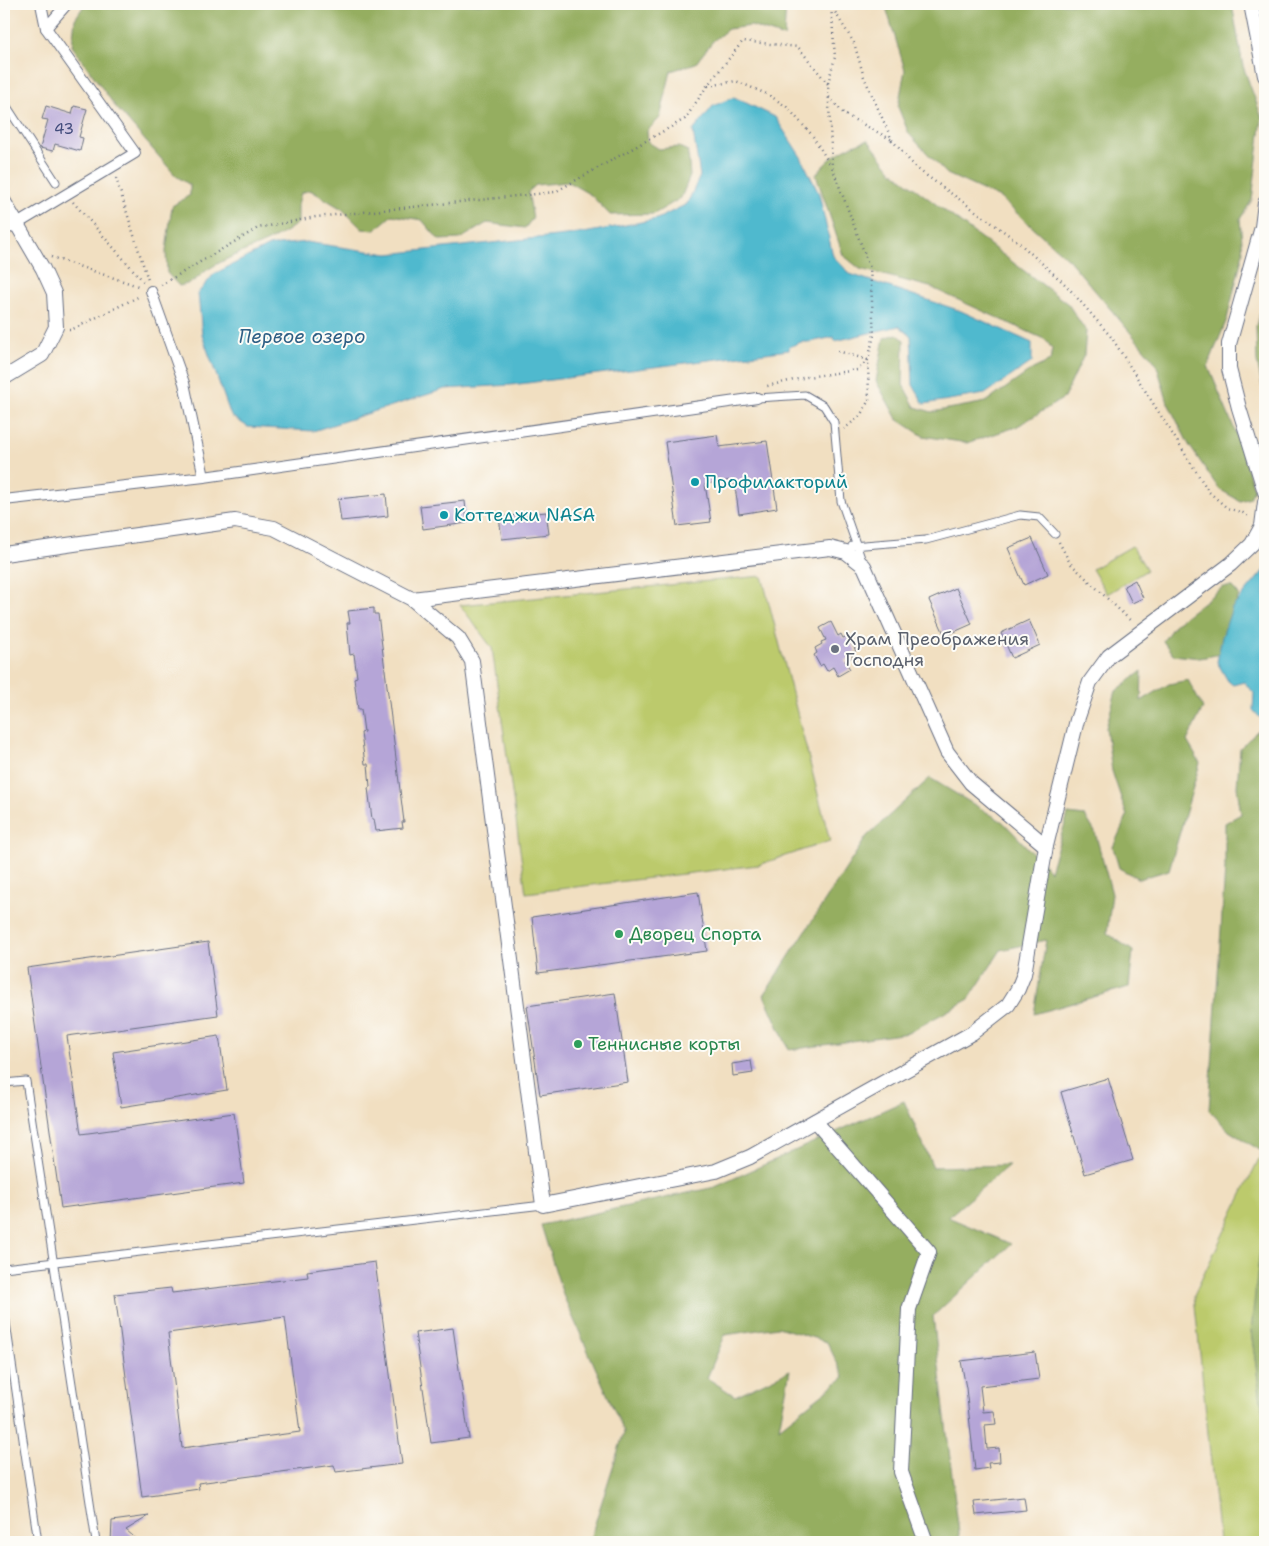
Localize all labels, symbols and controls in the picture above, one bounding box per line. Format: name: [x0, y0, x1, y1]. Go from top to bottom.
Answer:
house number: 43: [54, 119, 74, 139]
water label: Первое озеро: [239, 324, 365, 349]
place label: Профилакторий: [705, 470, 848, 494]
marker: Профилакторий: [689, 476, 701, 488]
place label: Коттеджи NASA: [454, 503, 595, 527]
marker: Коттеджи NASA: [438, 509, 450, 521]
place label: Храм Преображения Господня: [845, 627, 1029, 672]
marker: Храм Преображения Господня: [829, 643, 841, 655]
place label: Дворец Спорта: [629, 922, 762, 946]
marker: Дворец Спорта: [613, 928, 625, 940]
place label: Теннисные корты: [588, 1032, 740, 1056]
marker: Теннисные корты: [572, 1038, 584, 1050]

